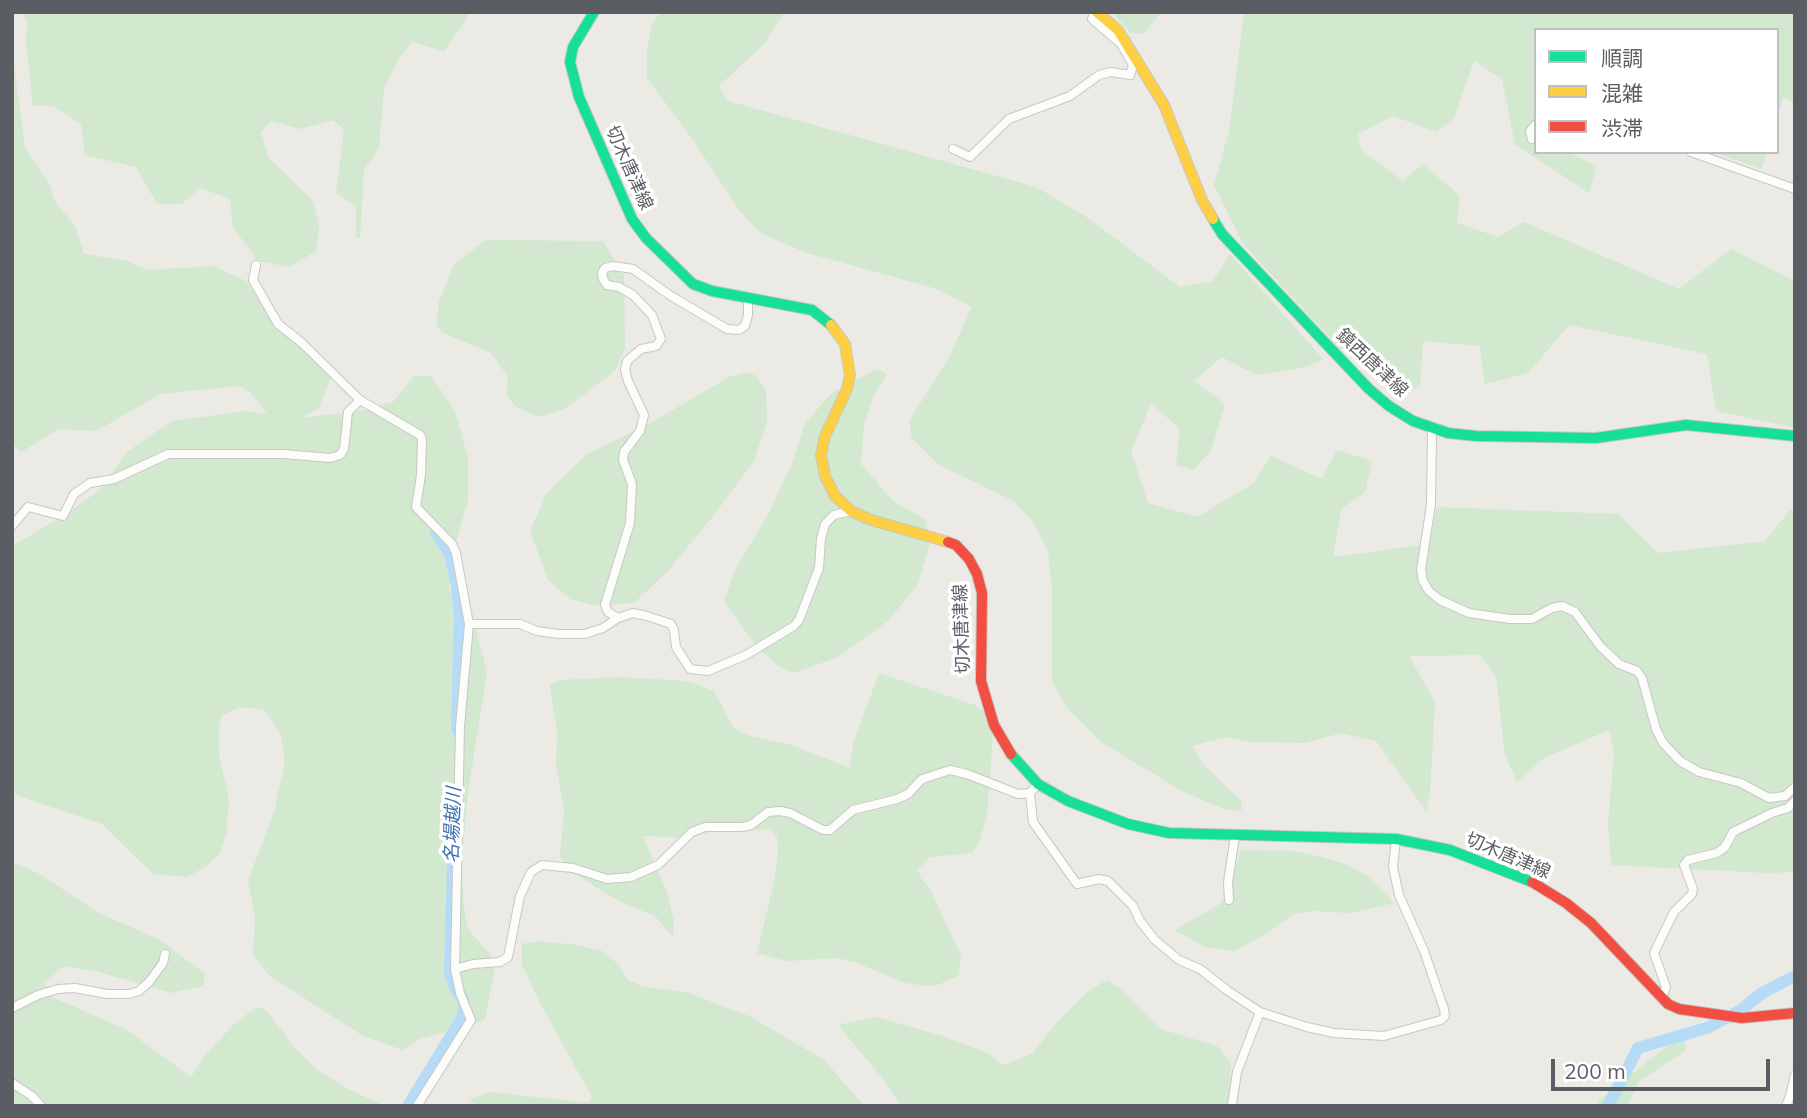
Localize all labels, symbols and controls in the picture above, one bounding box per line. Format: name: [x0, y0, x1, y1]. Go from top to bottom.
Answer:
legend: [1534, 28, 1779, 154]
text: 順調: [1601, 45, 1643, 71]
text: 混雑: [1601, 80, 1643, 106]
text: 渋滞: [1601, 115, 1643, 141]
street label: 切木唐津線: [601, 122, 657, 214]
street label: 鎮西唐津線: [1332, 324, 1412, 402]
street label: 切木唐津線: [950, 584, 974, 674]
water label: 名場越川: [440, 787, 466, 863]
street label: 切木唐津線: [1462, 828, 1554, 884]
scale bar: [1555, 1044, 1774, 1088]
text: 200 m: [1564, 1058, 1626, 1084]

